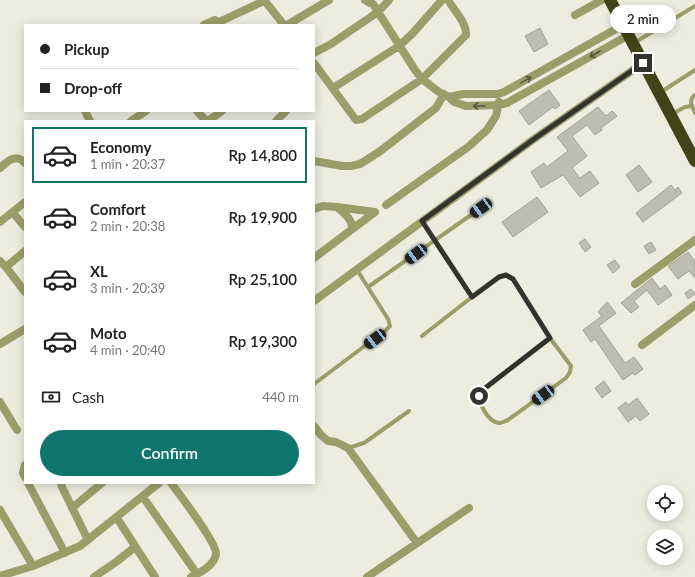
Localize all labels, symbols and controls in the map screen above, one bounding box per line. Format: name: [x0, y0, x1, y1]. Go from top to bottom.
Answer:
callout: 2 min: [610, 5, 676, 33]
text: 2 min: [627, 11, 659, 27]
text: Pickup: [64, 40, 109, 58]
one-way arrow: [589, 50, 601, 58]
route end: [634, 54, 652, 72]
one-way arrow: [520, 75, 532, 83]
text: Drop-off: [64, 79, 122, 97]
one-way arrow: [473, 102, 486, 110]
icon: car: [42, 137, 78, 173]
text: Economy: [90, 138, 151, 156]
text: Rp 14,800: [228, 146, 297, 164]
text: 1 min · 20:37: [90, 156, 165, 172]
car: [468, 196, 494, 220]
icon: car: [42, 199, 78, 235]
text: Comfort: [90, 200, 146, 218]
text: Rp 19,900: [228, 208, 297, 226]
text: 2 min · 20:38: [90, 218, 165, 234]
car: [403, 242, 429, 266]
icon: car: [42, 261, 78, 297]
text: XL: [90, 262, 108, 280]
text: Rp 25,100: [228, 270, 297, 288]
text: 3 min · 20:39: [90, 280, 165, 296]
icon: car: [42, 323, 78, 359]
text: Moto: [90, 324, 127, 342]
car: [362, 327, 388, 351]
text: Rp 19,300: [228, 332, 297, 350]
text: 4 min · 20:40: [90, 342, 165, 358]
car: [530, 383, 556, 407]
icon: cash: [40, 386, 62, 408]
route start: [470, 387, 488, 405]
text: Cash: [72, 388, 104, 406]
text: 440 m: [262, 389, 299, 405]
button: Confirm: [40, 430, 299, 476]
map controls: [647, 485, 683, 565]
button: locate: [647, 485, 683, 521]
button: layers: [647, 529, 683, 565]

